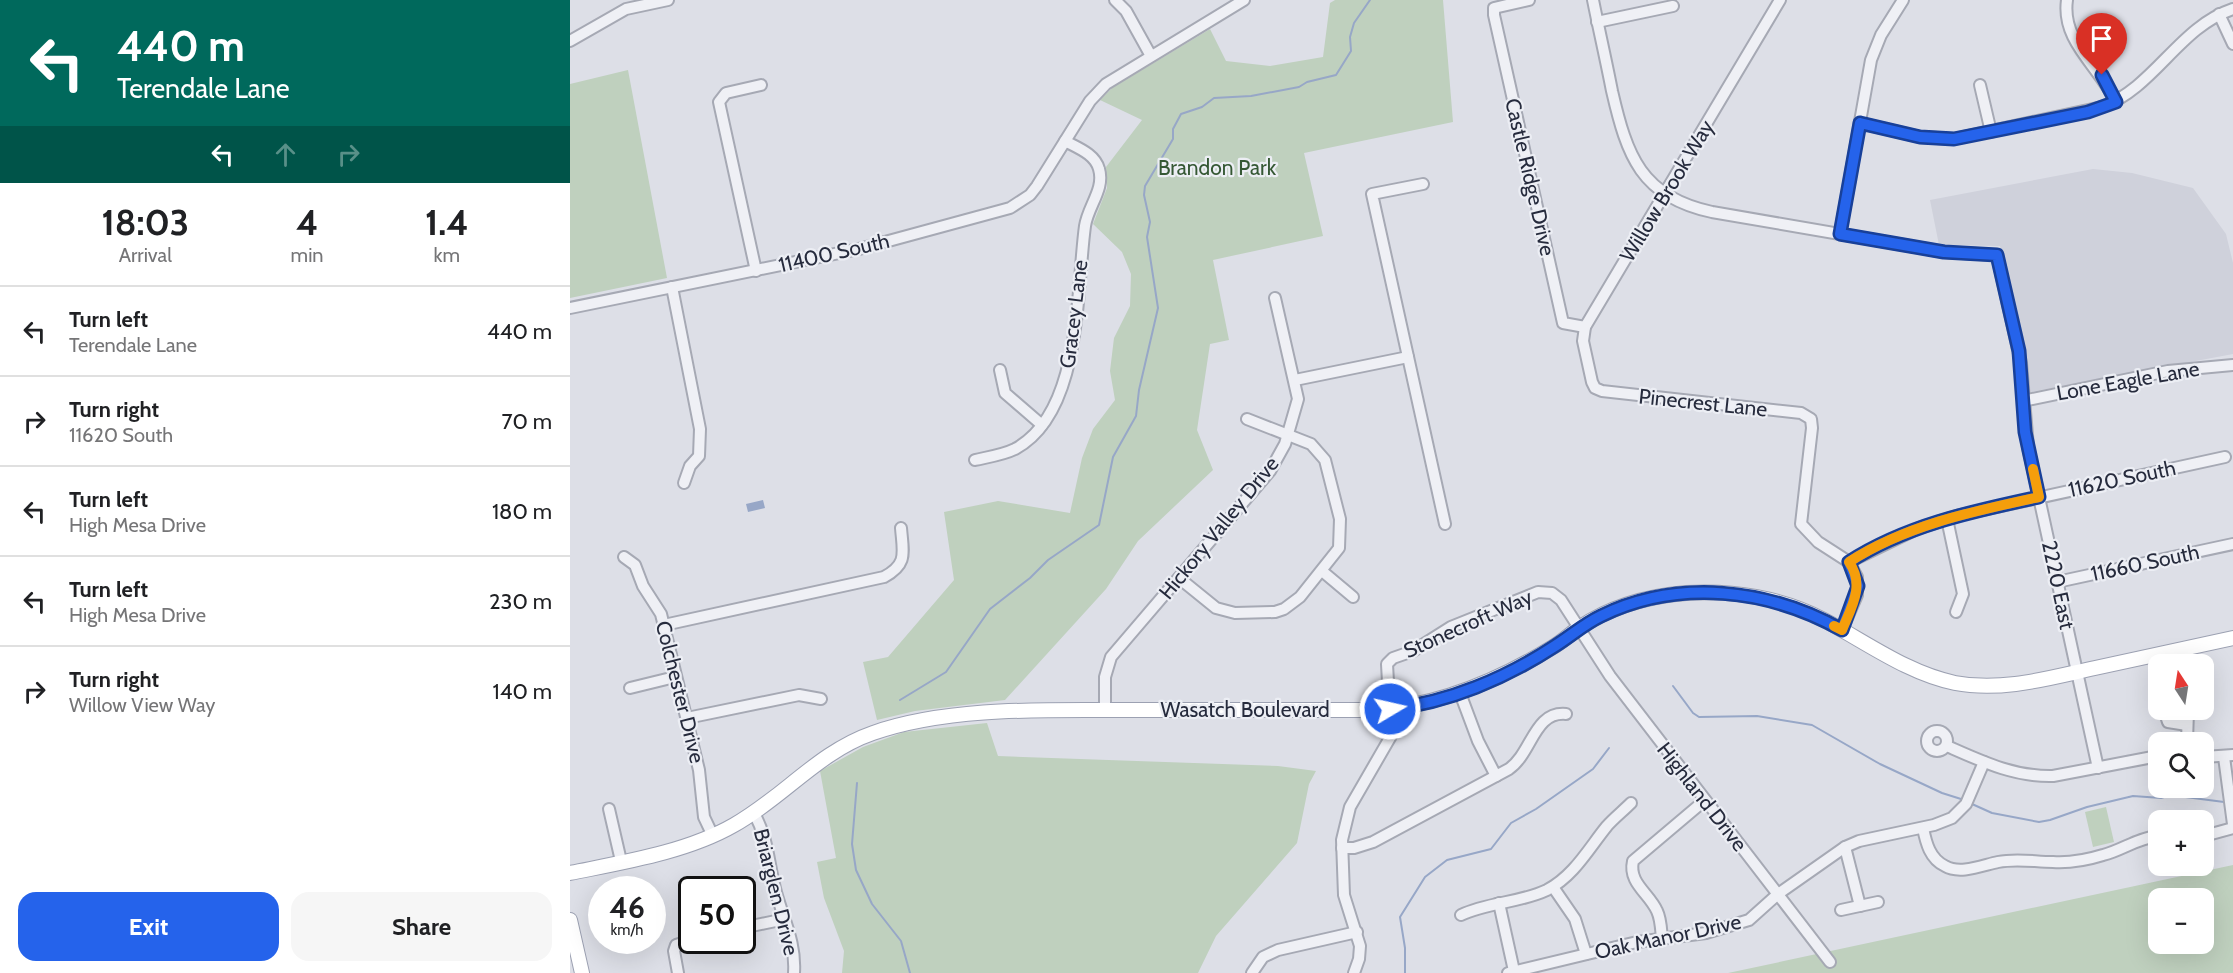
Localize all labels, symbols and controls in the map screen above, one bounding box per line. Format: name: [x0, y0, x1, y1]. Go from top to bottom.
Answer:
pin: [2076, 13, 2127, 75]
text: 440 m: [117, 20, 245, 72]
icon: arrive: [2085, 22, 2118, 55]
icon: left: [18, 24, 96, 102]
text: Terendale Lane: [117, 72, 290, 105]
street label: Castle Ridge Drive: [1500, 96, 1561, 258]
street label: Willow Brook Way: [1614, 115, 1719, 266]
icon: left: [206, 138, 239, 171]
icon: ahead: [269, 138, 302, 171]
icon: right: [332, 138, 365, 171]
park label: Brandon Park: [1158, 155, 1277, 180]
text: 18:03: [101, 200, 189, 244]
text: 4: [296, 200, 318, 244]
text: 1.4: [425, 200, 469, 244]
street label: 11400 South: [776, 228, 892, 277]
text: Arrival: [119, 243, 172, 267]
text: min: [291, 243, 324, 267]
text: km: [434, 243, 460, 267]
street label: Gracey Lane: [1054, 258, 1093, 370]
text: Turn left: [69, 306, 148, 333]
icon: left: [18, 315, 51, 348]
text: 440 m: [487, 318, 552, 345]
text: Terendale Lane: [69, 333, 197, 357]
street label: Lone Eagle Lane: [2055, 356, 2202, 405]
street label: Pinecrest Lane: [1638, 383, 1769, 422]
text: Turn right: [69, 396, 159, 423]
icon: right: [18, 405, 51, 438]
text: 70 m: [502, 408, 552, 435]
text: 11620 South: [69, 423, 173, 447]
street label: Hickory Valley Drive: [1154, 451, 1284, 604]
street label: 11620 South: [2066, 455, 2178, 502]
text: Turn left: [69, 486, 148, 513]
icon: left: [18, 495, 51, 528]
text: 180 m: [492, 498, 552, 525]
text: High Mesa Drive: [69, 513, 206, 537]
street label: 2220 East: [2037, 538, 2080, 631]
street label: 11660 South: [2088, 539, 2201, 586]
text: Turn left: [69, 576, 148, 603]
street label: Stonecroft Way: [1400, 584, 1536, 663]
icon: left: [18, 585, 51, 618]
text: 230 m: [489, 588, 552, 615]
text: High Mesa Drive: [69, 603, 206, 627]
street label: Colchester Drive: [651, 618, 710, 766]
north arrow: [2148, 654, 2214, 720]
map controls: [2148, 654, 2214, 954]
text: Turn right: [69, 666, 159, 693]
icon: right: [18, 675, 51, 708]
position arrow: [1358, 677, 1422, 741]
text: 140 m: [493, 678, 552, 705]
text: Willow View Way: [69, 693, 215, 717]
street label: Wasatch Boulevard: [1160, 697, 1330, 722]
button: search: [2148, 732, 2214, 798]
street label: Highland Drive: [1652, 737, 1753, 856]
button: +: [2148, 810, 2214, 876]
street label: Briarglen Drive: [749, 826, 804, 958]
speed limit sign: 50: [678, 876, 756, 954]
button: −: [2148, 888, 2214, 954]
text: 46: [609, 889, 645, 926]
button: Exit: [18, 892, 279, 961]
button: Share: [291, 892, 552, 961]
street label: Oak Manor Drive: [1592, 909, 1744, 964]
text: km/h: [611, 921, 643, 939]

